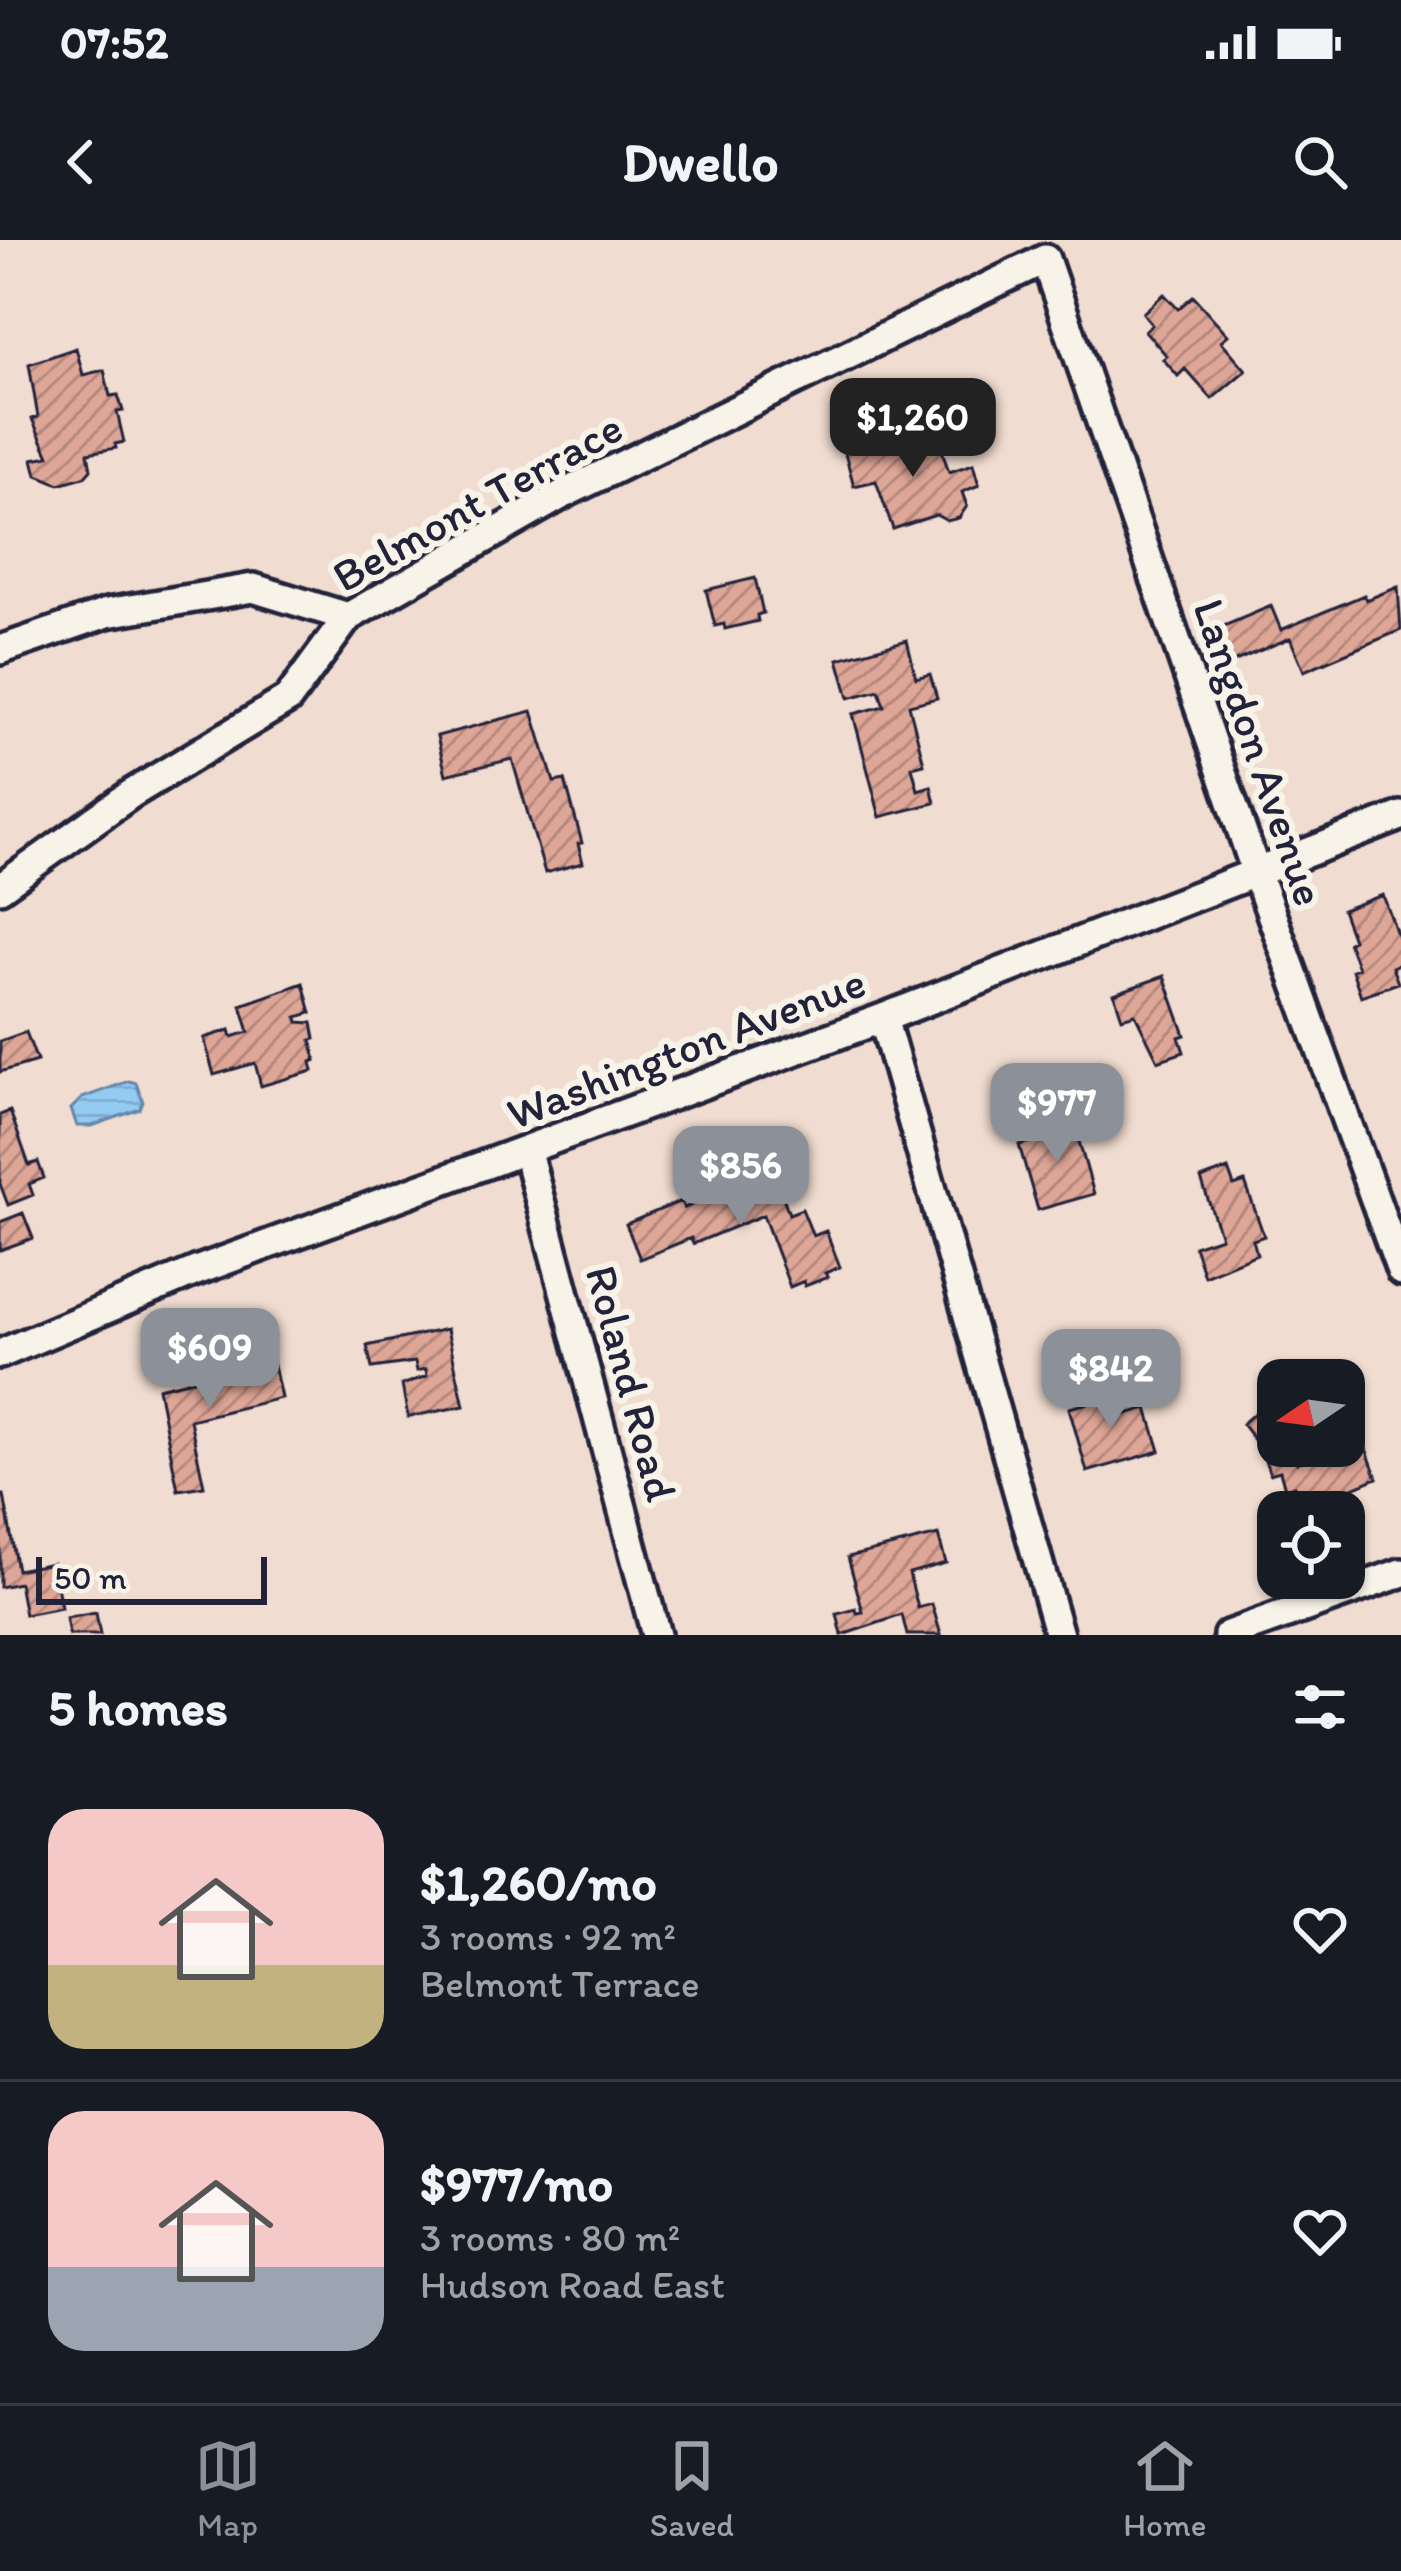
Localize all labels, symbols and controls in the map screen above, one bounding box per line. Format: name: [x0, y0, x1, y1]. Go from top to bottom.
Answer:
text: 07:52: [60, 15, 168, 69]
icon: back: [48, 129, 114, 195]
icon: search: [1287, 129, 1353, 195]
text: Dwello: [622, 130, 779, 195]
pin: $1,260: [815, 378, 1011, 480]
text: $1,260: [857, 393, 969, 440]
street label: Belmont Terrace: [323, 399, 631, 603]
street label: Langdon Avenue: [1182, 592, 1338, 912]
street label: Washington Avenue: [499, 954, 873, 1140]
pin: $977: [986, 1063, 1128, 1165]
text: $977: [1018, 1078, 1096, 1125]
pin: $856: [670, 1126, 812, 1228]
text: $856: [700, 1141, 782, 1188]
street label: Roland Road: [575, 1259, 689, 1507]
pin: $609: [139, 1308, 281, 1410]
text: $609: [168, 1323, 252, 1370]
pin: $842: [1040, 1329, 1182, 1431]
text: $842: [1068, 1344, 1154, 1391]
north arrow: [1257, 1359, 1365, 1467]
map controls: [1257, 1359, 1365, 1599]
button: locate: [1257, 1491, 1365, 1599]
scale bar: [36, 1551, 267, 1604]
text: 50 m: [54, 1558, 127, 1597]
icon: filters: [1287, 1674, 1353, 1740]
text: 5 homes: [48, 1677, 228, 1738]
text: $1,260/mo: [420, 1852, 657, 1913]
icon: home: [144, 1857, 288, 2001]
icon: heart: [1287, 1896, 1353, 1962]
text: 3 rooms · 92 m²: [420, 1913, 676, 1960]
text: Belmont Terrace: [420, 1960, 700, 2007]
text: $977/mo: [420, 2153, 613, 2214]
icon: home: [144, 2159, 288, 2303]
icon: heart: [1287, 2198, 1353, 2264]
text: 3 rooms · 80 m²: [420, 2214, 680, 2261]
text: Hudson Road East: [420, 2261, 725, 2308]
tab: Map: [195, 2433, 261, 2544]
tab: Saved: [650, 2433, 734, 2544]
tab: Home: [1123, 2433, 1206, 2544]

